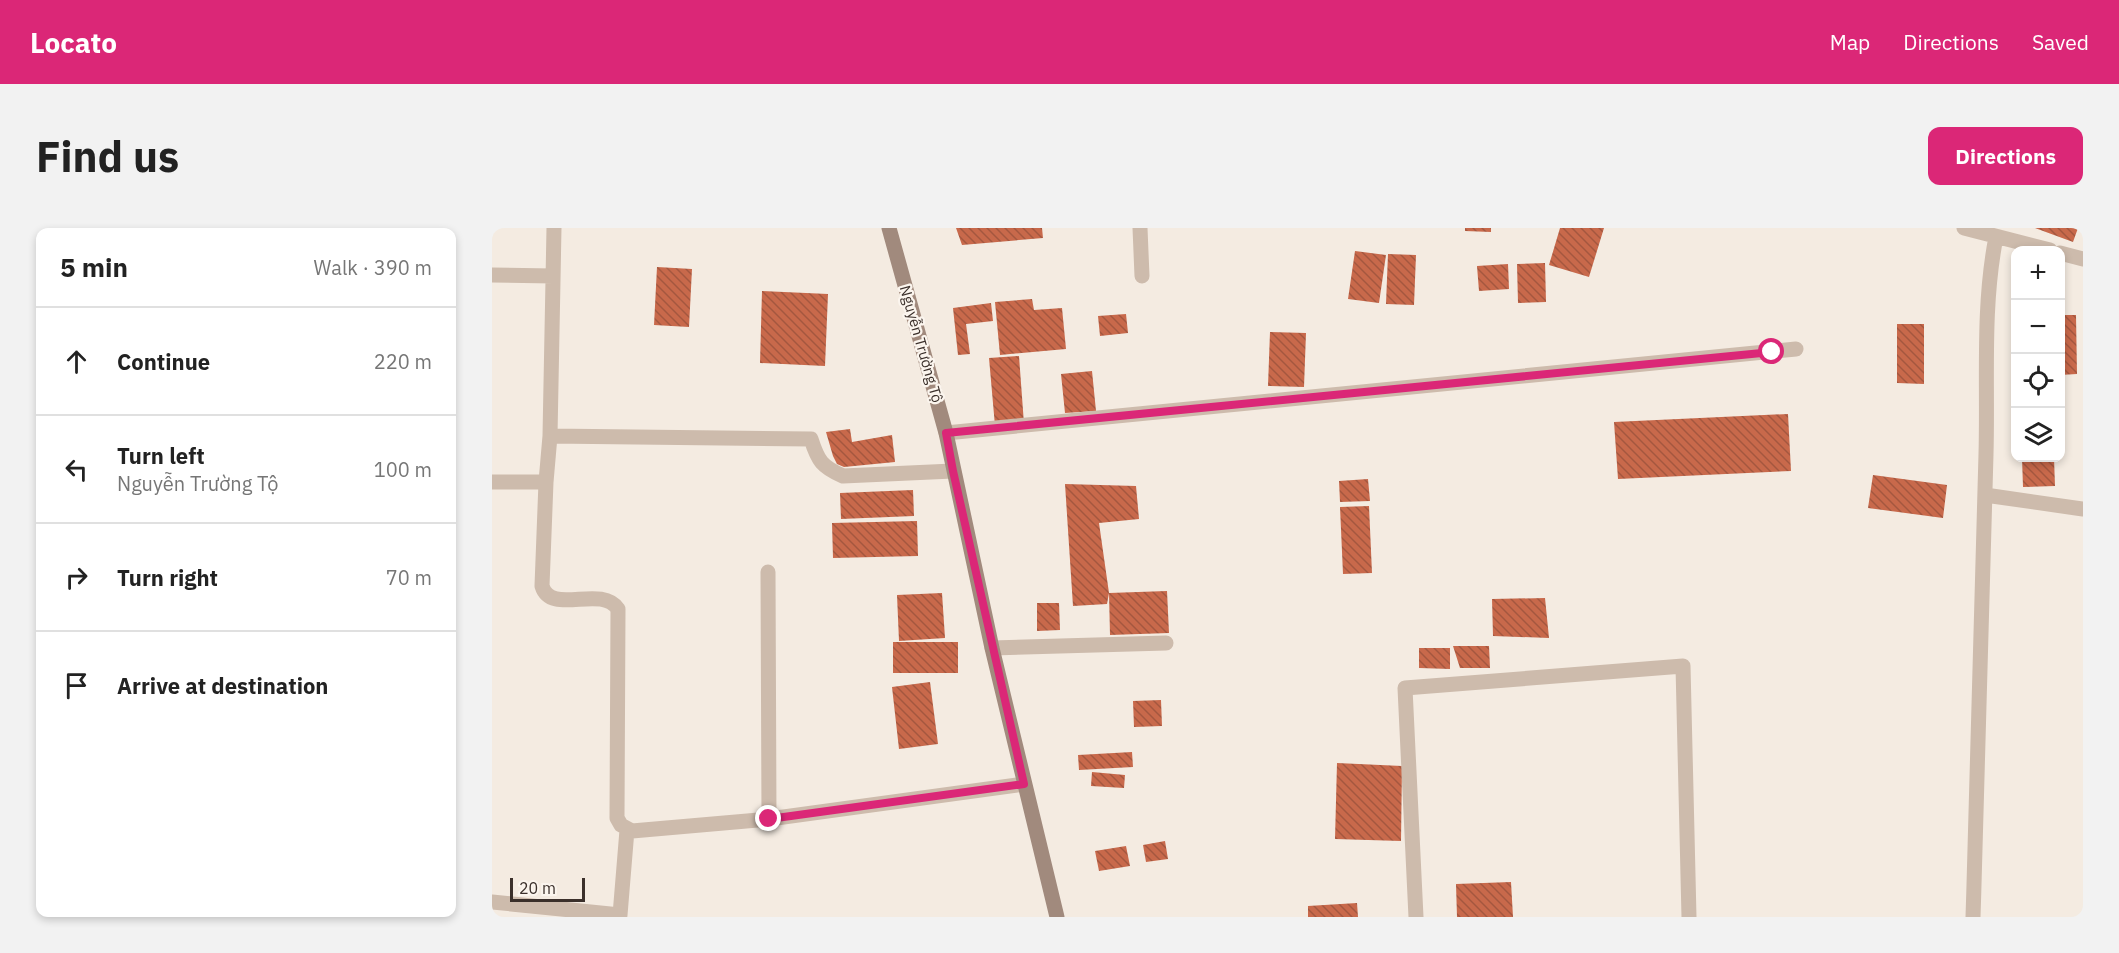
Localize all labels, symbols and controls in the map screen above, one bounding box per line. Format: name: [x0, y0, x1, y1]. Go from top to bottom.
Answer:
text: Locato: [30, 24, 117, 61]
text: Map: [1830, 28, 1870, 56]
text: Directions: [1903, 28, 1999, 56]
text: Saved: [2032, 28, 2089, 56]
button: Directions: [1928, 127, 2083, 185]
text: Find us: [36, 129, 179, 184]
map controls: [2011, 246, 2065, 462]
button: +: [2011, 246, 2065, 300]
text: 5 min: [60, 250, 128, 284]
text: Walk · 390 m: [314, 254, 432, 281]
street label: Nguyễn Trường Tộ: [896, 283, 947, 405]
button: −: [2011, 300, 2065, 354]
route start: [1758, 338, 1784, 364]
icon: ahead: [60, 345, 93, 378]
text: Continue: [117, 347, 210, 376]
text: 220 m: [374, 348, 432, 375]
button: locate: [2011, 354, 2065, 408]
button: layers: [2011, 408, 2065, 462]
text: Turn left: [117, 441, 205, 470]
icon: left: [60, 453, 93, 486]
text: 100 m: [374, 456, 432, 483]
text: Nguyễn Trường Tộ: [117, 470, 278, 497]
icon: right: [60, 561, 93, 594]
text: Turn right: [117, 563, 218, 592]
text: 70 m: [386, 564, 432, 591]
icon: arrive: [60, 669, 93, 702]
text: Arrive at destination: [117, 671, 328, 700]
route end: [755, 805, 781, 831]
scale bar: [510, 875, 585, 902]
text: 20 m: [519, 878, 556, 898]

